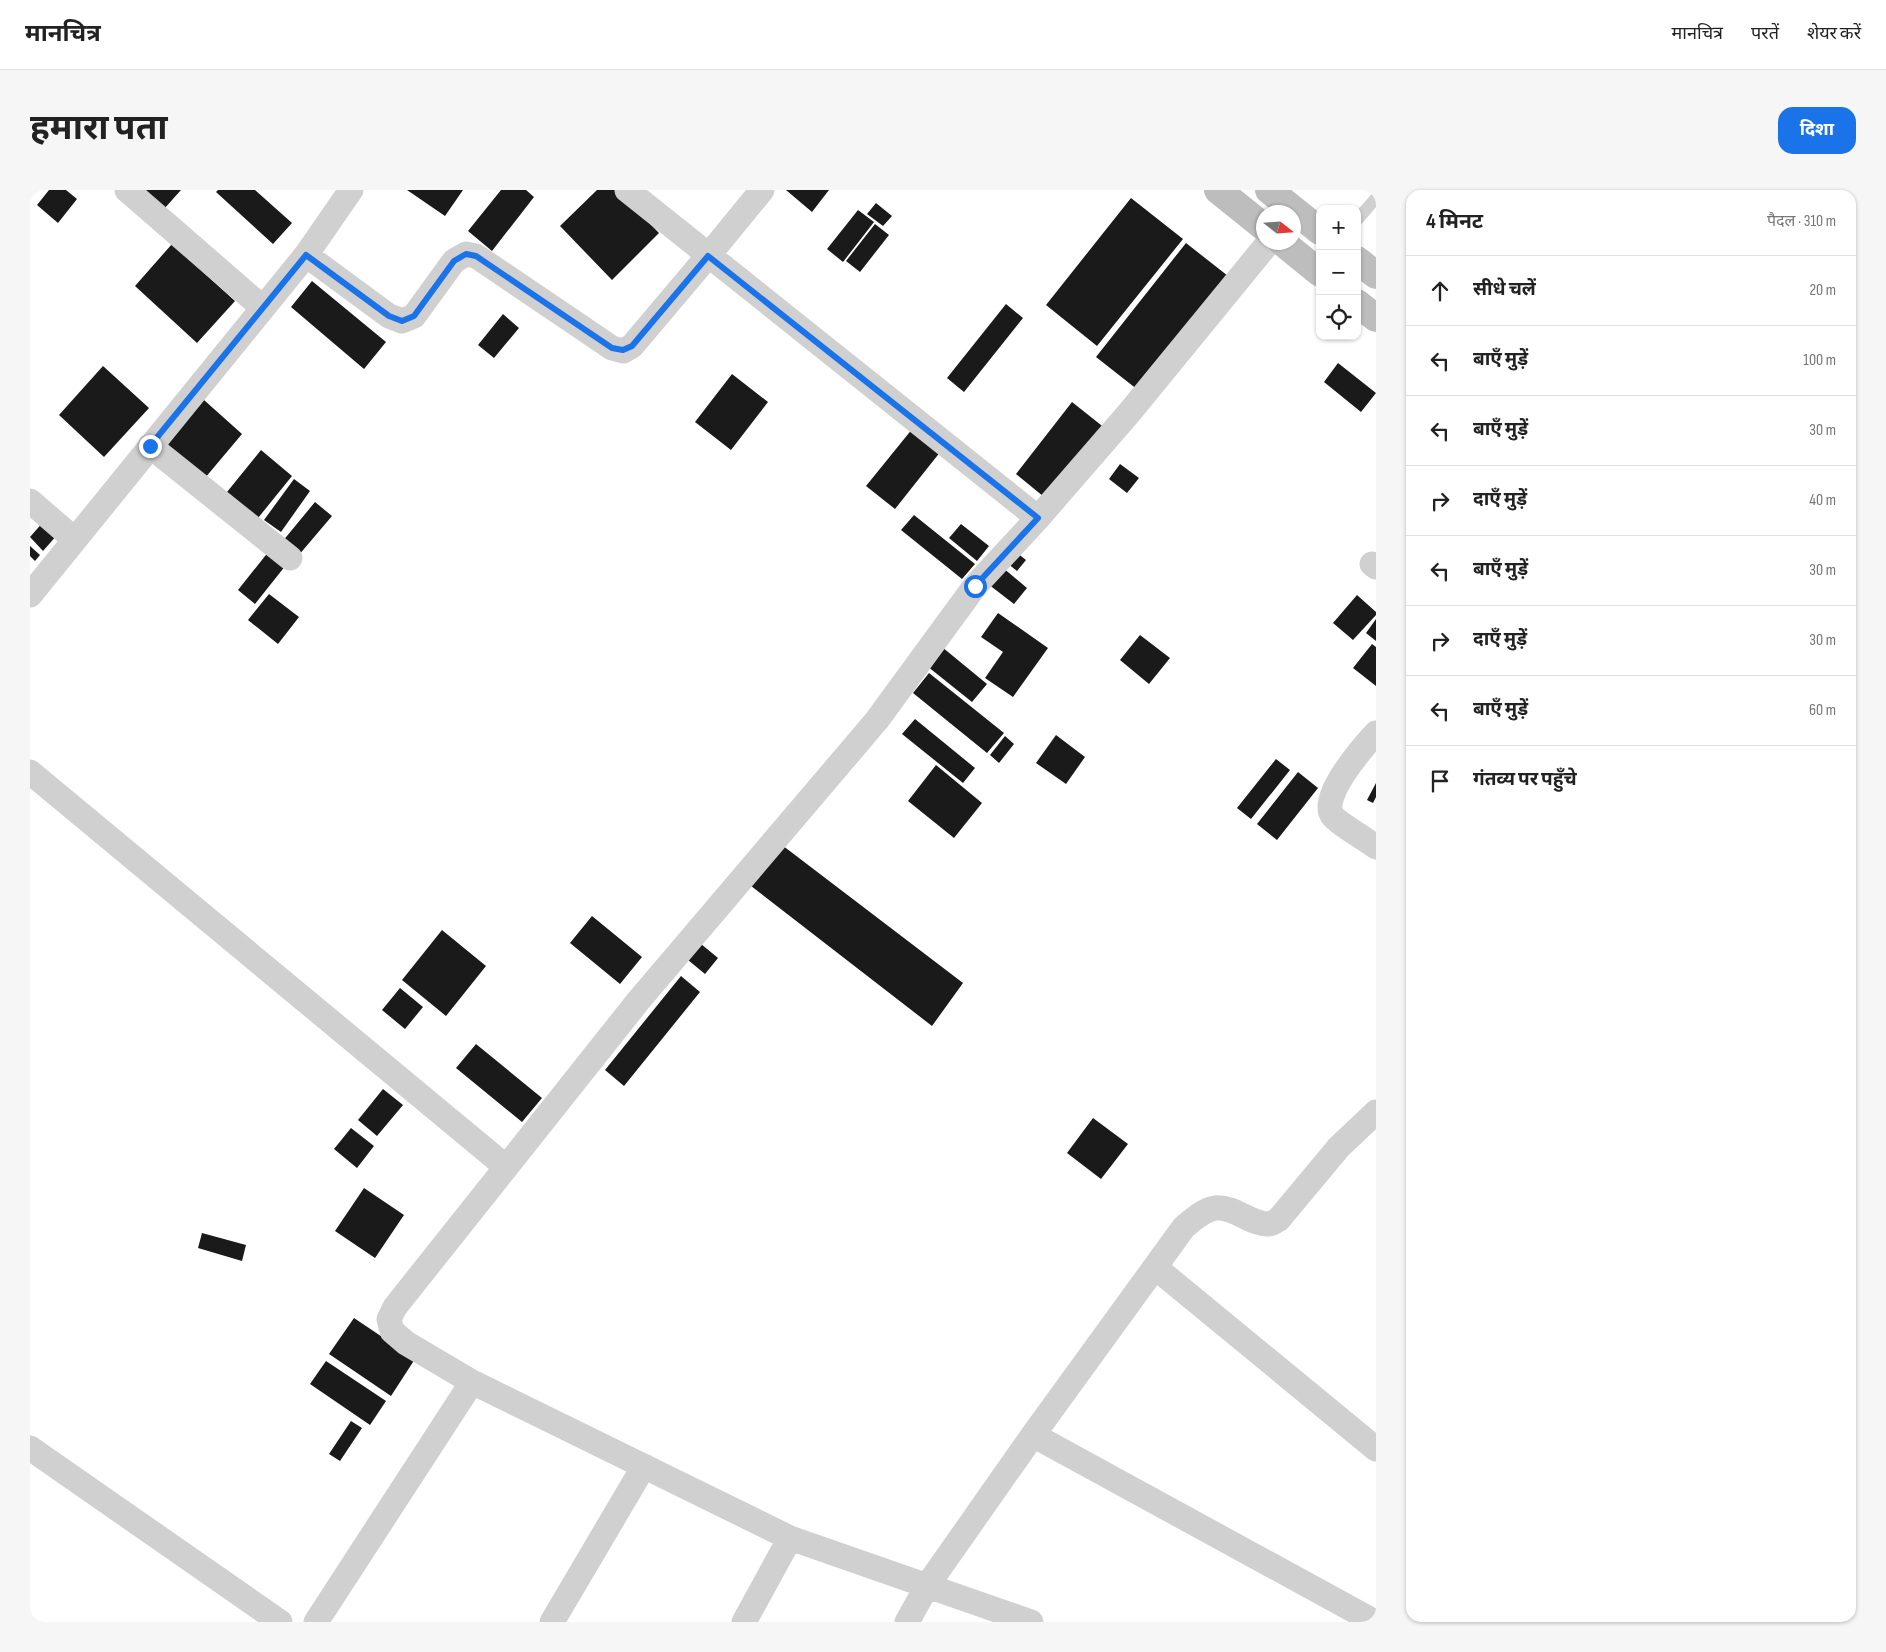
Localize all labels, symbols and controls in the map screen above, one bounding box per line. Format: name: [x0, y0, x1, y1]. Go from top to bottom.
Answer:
text: मानचित्र: [25, 19, 101, 48]
text: मानचित्र: [1672, 23, 1723, 44]
text: परतें: [1751, 23, 1779, 44]
text: शेयर करें: [1807, 23, 1861, 44]
text: हमारा पता: [30, 107, 168, 150]
button: दिशा: [1778, 107, 1856, 154]
north arrow: [1256, 205, 1301, 250]
map controls: [1316, 205, 1361, 340]
button: +: [1316, 205, 1361, 250]
text: 4 मिनट: [1426, 209, 1483, 234]
text: पैदल · 310 m: [1767, 212, 1836, 231]
button: −: [1316, 250, 1361, 295]
icon: ahead: [1426, 277, 1454, 305]
text: सीधे चलें: [1473, 278, 1536, 301]
text: 20 m: [1809, 281, 1836, 300]
button: locate: [1316, 295, 1361, 340]
icon: left: [1426, 347, 1454, 375]
text: बाएँ मुड़ें: [1473, 348, 1528, 371]
text: 100 m: [1803, 351, 1836, 370]
icon: left: [1426, 417, 1454, 445]
text: बाएँ मुड़ें: [1473, 418, 1528, 441]
text: 30 m: [1809, 421, 1836, 440]
route end: [139, 435, 162, 458]
icon: right: [1426, 487, 1454, 515]
text: दाएँ मुड़ें: [1473, 488, 1527, 511]
text: 40 m: [1809, 491, 1836, 510]
icon: left: [1426, 557, 1454, 585]
text: बाएँ मुड़ें: [1473, 558, 1528, 581]
text: 30 m: [1809, 561, 1836, 580]
route start: [964, 575, 987, 598]
icon: right: [1426, 627, 1454, 655]
text: दाएँ मुड़ें: [1473, 628, 1527, 651]
text: 30 m: [1809, 631, 1836, 650]
icon: left: [1426, 697, 1454, 725]
text: बाएँ मुड़ें: [1473, 698, 1528, 721]
text: 60 m: [1809, 701, 1836, 720]
icon: arrive: [1426, 767, 1454, 795]
text: गंतव्य पर पहुँचे: [1473, 768, 1577, 791]

